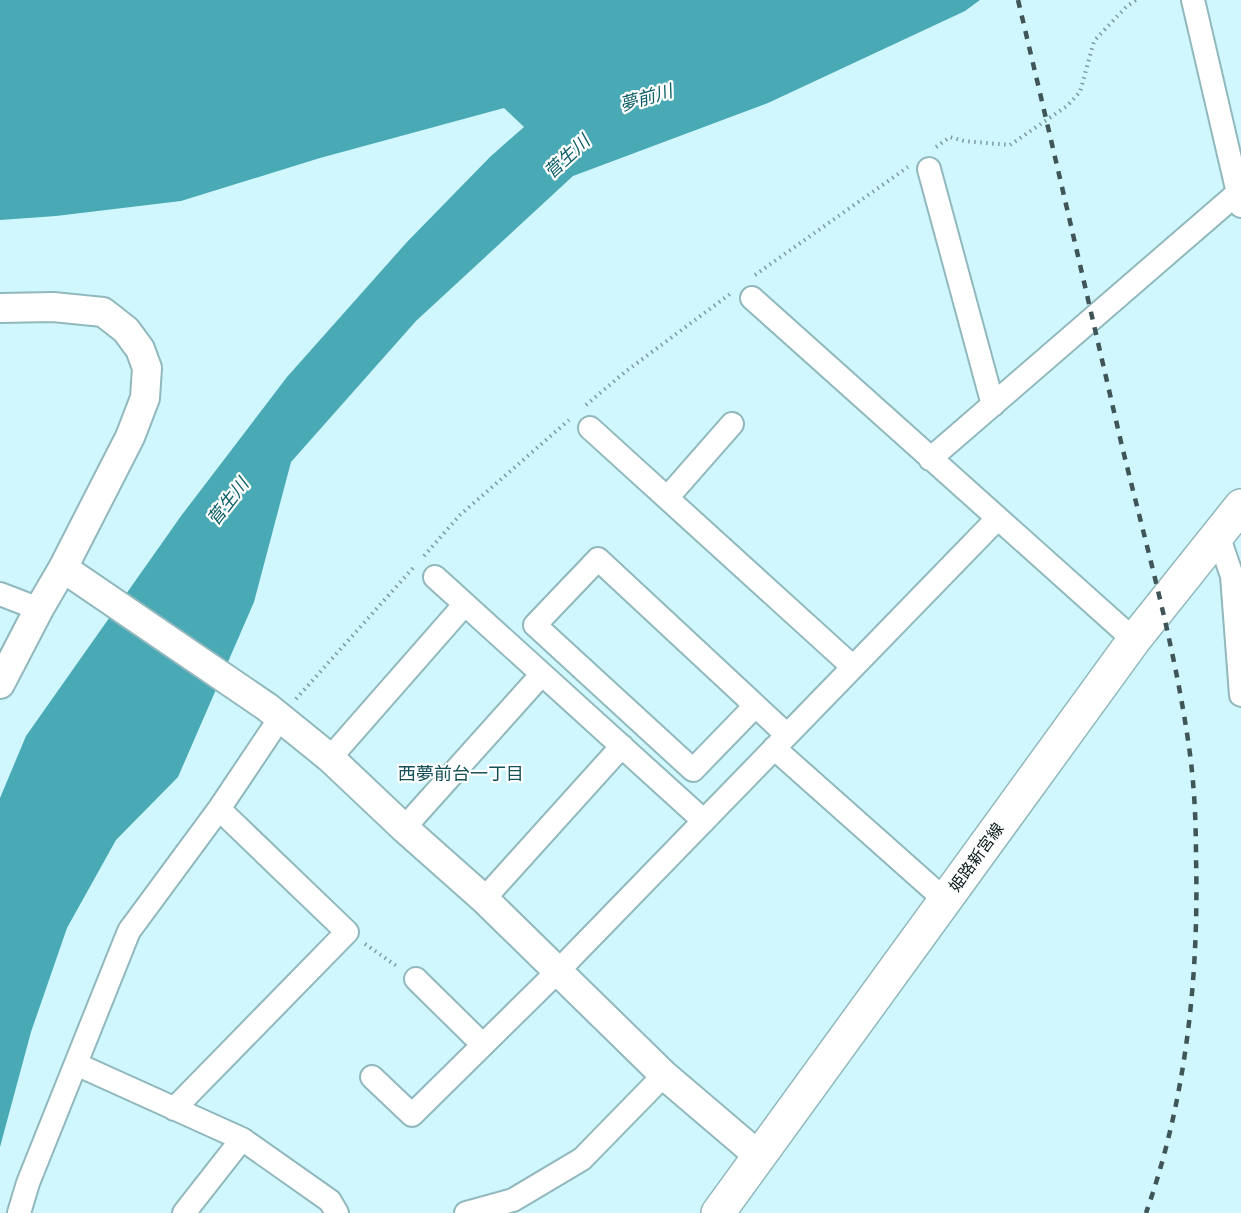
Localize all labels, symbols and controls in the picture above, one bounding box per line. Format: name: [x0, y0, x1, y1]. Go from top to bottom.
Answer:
water label: 夢前川: [617, 79, 677, 115]
water label: 菅生川: [540, 129, 595, 183]
water label: 菅生川: [203, 472, 254, 529]
district label: 西夢前台一丁目: [398, 763, 524, 784]
street label: 姫路新宮線: [945, 819, 1008, 895]

